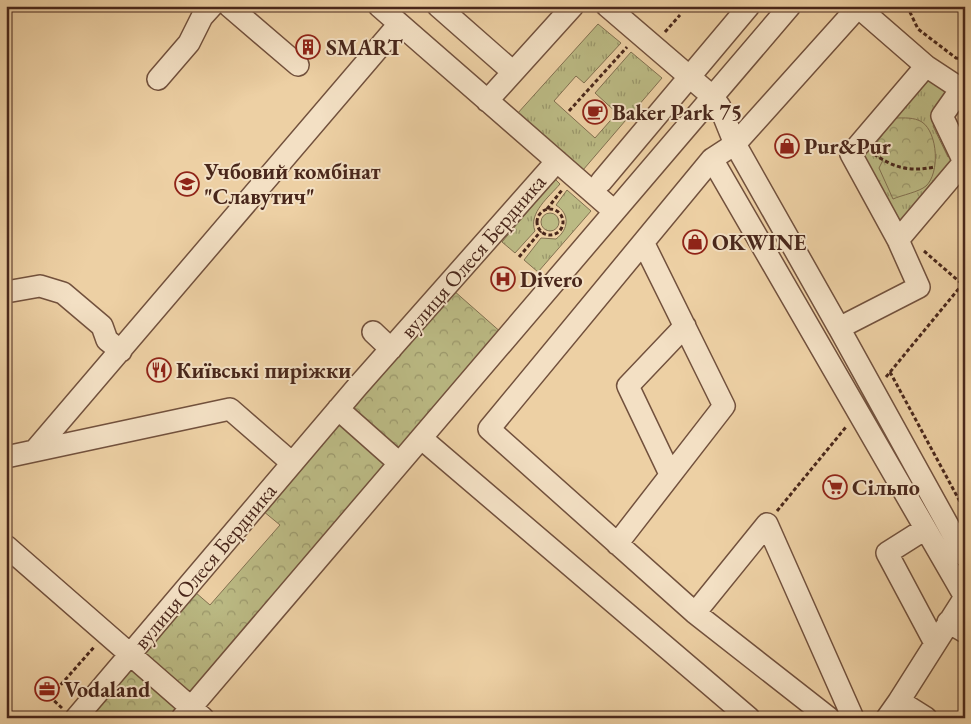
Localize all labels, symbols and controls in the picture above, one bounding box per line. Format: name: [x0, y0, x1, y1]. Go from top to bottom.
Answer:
place label: SMART: [326, 33, 403, 62]
building icon: SMART: [295, 34, 321, 60]
place label: Baker Park 75: [612, 98, 743, 127]
cafe icon: Baker Park 75: [582, 99, 608, 125]
place label: Pur&Pur: [804, 132, 892, 161]
shop icon: Pur&Pur: [774, 133, 800, 159]
place label: Учбовий комбінат "Славутич": [203, 157, 381, 211]
street label: вулиця Олеся Бердника: [394, 168, 552, 344]
school or university icon: Учбовий комбінат "Славутич": [174, 171, 200, 197]
place label: OKWINE: [712, 228, 807, 257]
shop icon: OKWINE: [682, 229, 708, 255]
place label: Divero: [520, 265, 583, 294]
hospital icon: Divero: [490, 266, 516, 292]
place label: Київські пиріжки: [176, 356, 351, 385]
restaurant icon: Київські пиріжки: [146, 357, 172, 383]
place label: Сільпо: [852, 473, 920, 502]
supermarket icon: Сільпо: [822, 474, 848, 500]
street label: вулиця Олеся Бердника: [127, 477, 283, 655]
place label: Vodaland: [64, 675, 150, 704]
office icon: Vodaland: [34, 676, 60, 702]

